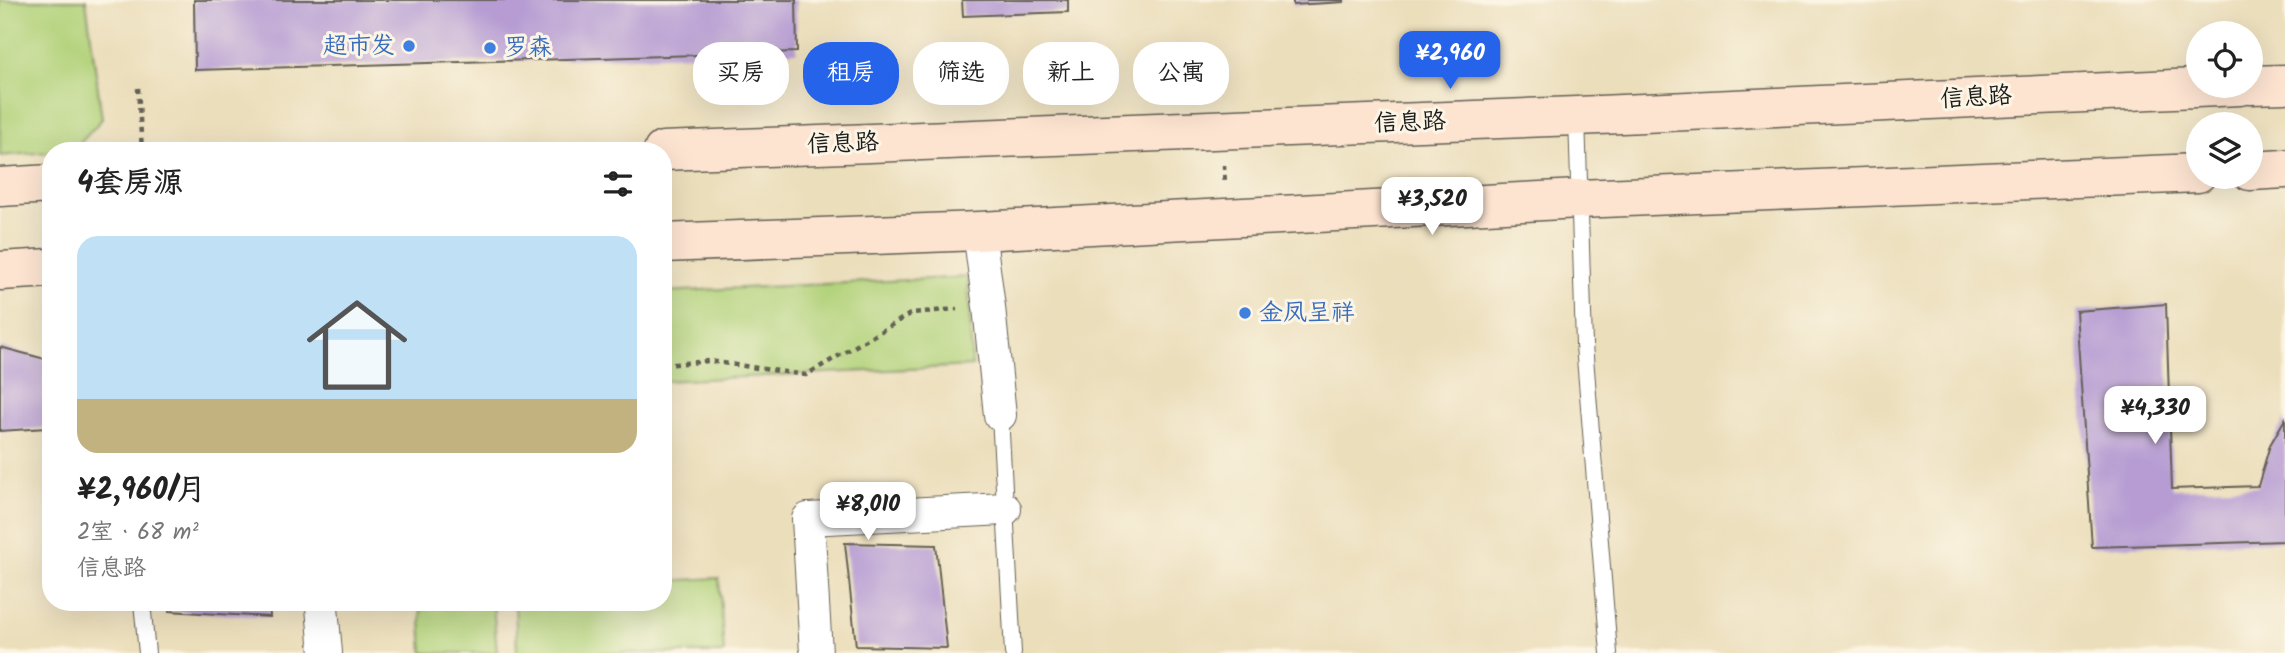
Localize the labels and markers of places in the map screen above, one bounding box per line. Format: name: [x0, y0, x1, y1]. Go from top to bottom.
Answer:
place label: 超市发: [323, 27, 395, 66]
place label: 罗森: [504, 29, 552, 68]
pin: ¥2,960: [1393, 32, 1507, 91]
marker: 超市发: [401, 38, 417, 54]
marker: 罗森: [482, 40, 498, 56]
pin: ¥3,520: [1375, 177, 1489, 237]
place label: 金凤呈祥: [1259, 294, 1355, 333]
marker: 金凤呈祥: [1237, 305, 1253, 321]
pin: ¥4,330: [2098, 386, 2212, 446]
pin: ¥8,010: [811, 482, 925, 542]

